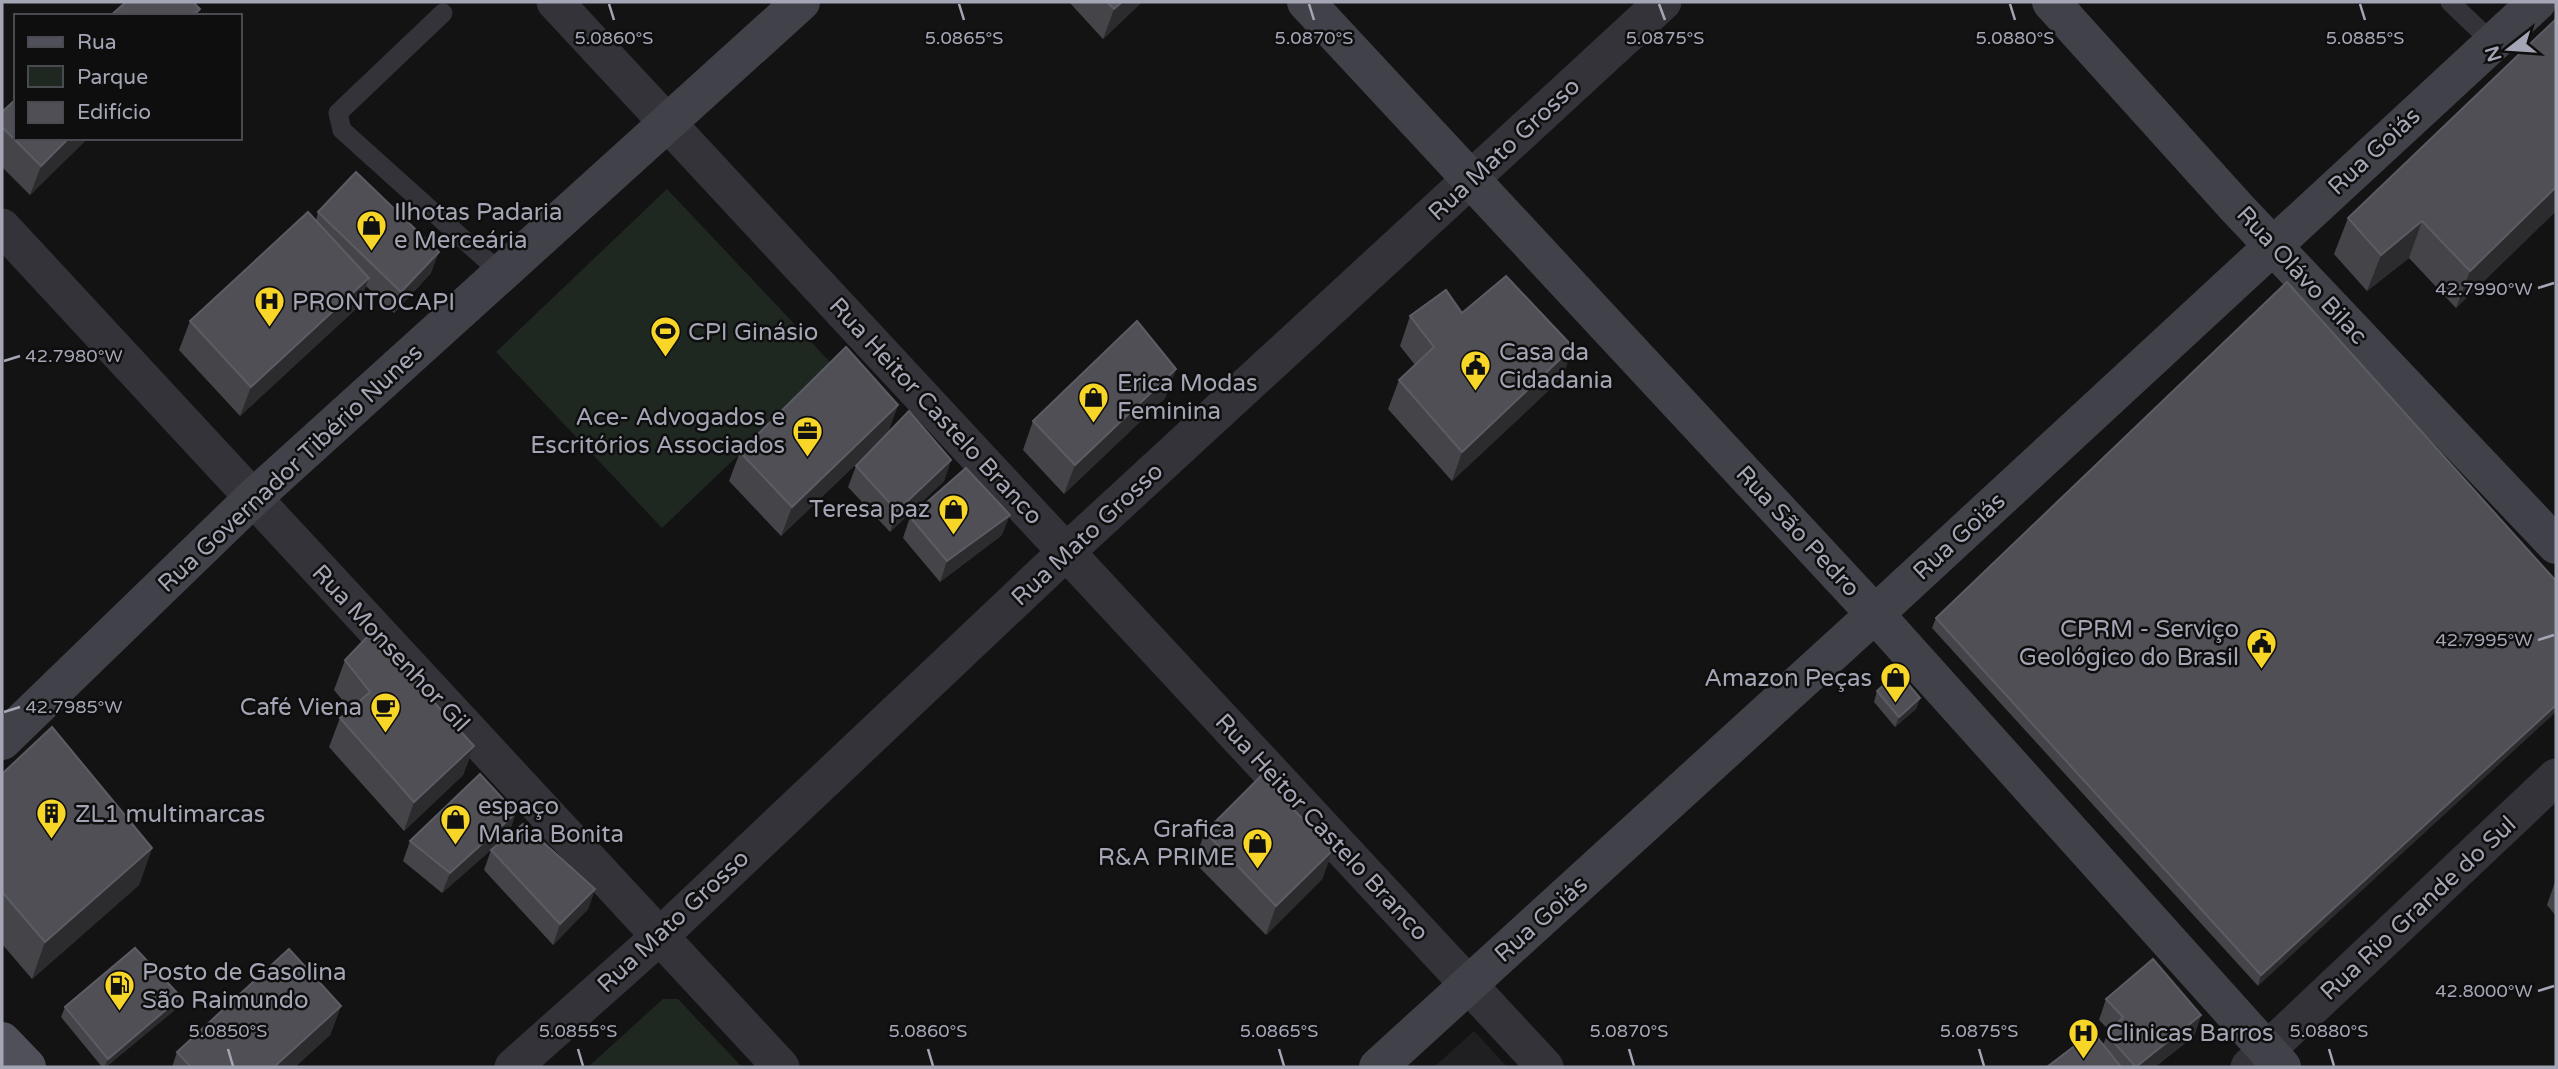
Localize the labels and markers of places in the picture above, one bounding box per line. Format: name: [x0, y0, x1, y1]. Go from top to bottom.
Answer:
place label: Ilhotas Padaria e Merceária: [394, 198, 562, 255]
shop icon: Ilhotas Padaria e Merceária: [354, 209, 388, 253]
hospital icon: PRONTOCAPI: [252, 285, 286, 329]
place label: PRONTOCAPI: [292, 288, 455, 317]
sports icon: CPI Ginásio: [648, 315, 682, 359]
place label: CPI Ginásio: [688, 318, 818, 347]
place label: Casa da Cidadania: [1499, 338, 1613, 395]
public building icon: Casa da Cidadania: [1459, 349, 1493, 393]
place label: Erica Modas Feminina: [1117, 369, 1257, 426]
shop icon: Erica Modas Feminina: [1077, 380, 1111, 424]
place label: Ace- Advogados e Escritórios Associados: [530, 403, 785, 460]
office icon: Ace- Advogados e Escritórios Associados: [791, 414, 825, 458]
shop icon: Teresa paz: [936, 492, 970, 536]
place label: Teresa paz: [809, 495, 930, 524]
place label: CPRM - Serviço Geológico do Brasil: [2019, 615, 2239, 672]
public building icon: CPRM - Serviço Geológico do Brasil: [2245, 626, 2279, 670]
shop icon: Amazon Peças: [1878, 661, 1912, 705]
place label: Amazon Peças: [1704, 664, 1872, 693]
cafe icon: Café Viena: [368, 690, 402, 734]
place label: Café Viena: [240, 693, 362, 722]
place label: espaço Maria Bonita: [478, 792, 624, 849]
building icon: ZL1 multimarcas: [35, 797, 69, 841]
place label: ZL1 multimarcas: [75, 800, 265, 829]
shop icon: espaço Maria Bonita: [438, 803, 472, 847]
place label: Grafica R&A PRIME: [1098, 815, 1235, 872]
shop icon: Grafica R&A PRIME: [1241, 826, 1275, 870]
place label: Posto de Gasolina São Raimundo: [142, 958, 346, 1015]
fuel station icon: Posto de Gasolina São Raimundo: [102, 969, 136, 1013]
hospital icon: Clinicas Barros: [2066, 1016, 2100, 1060]
place label: Clinicas Barros: [2106, 1019, 2274, 1048]

